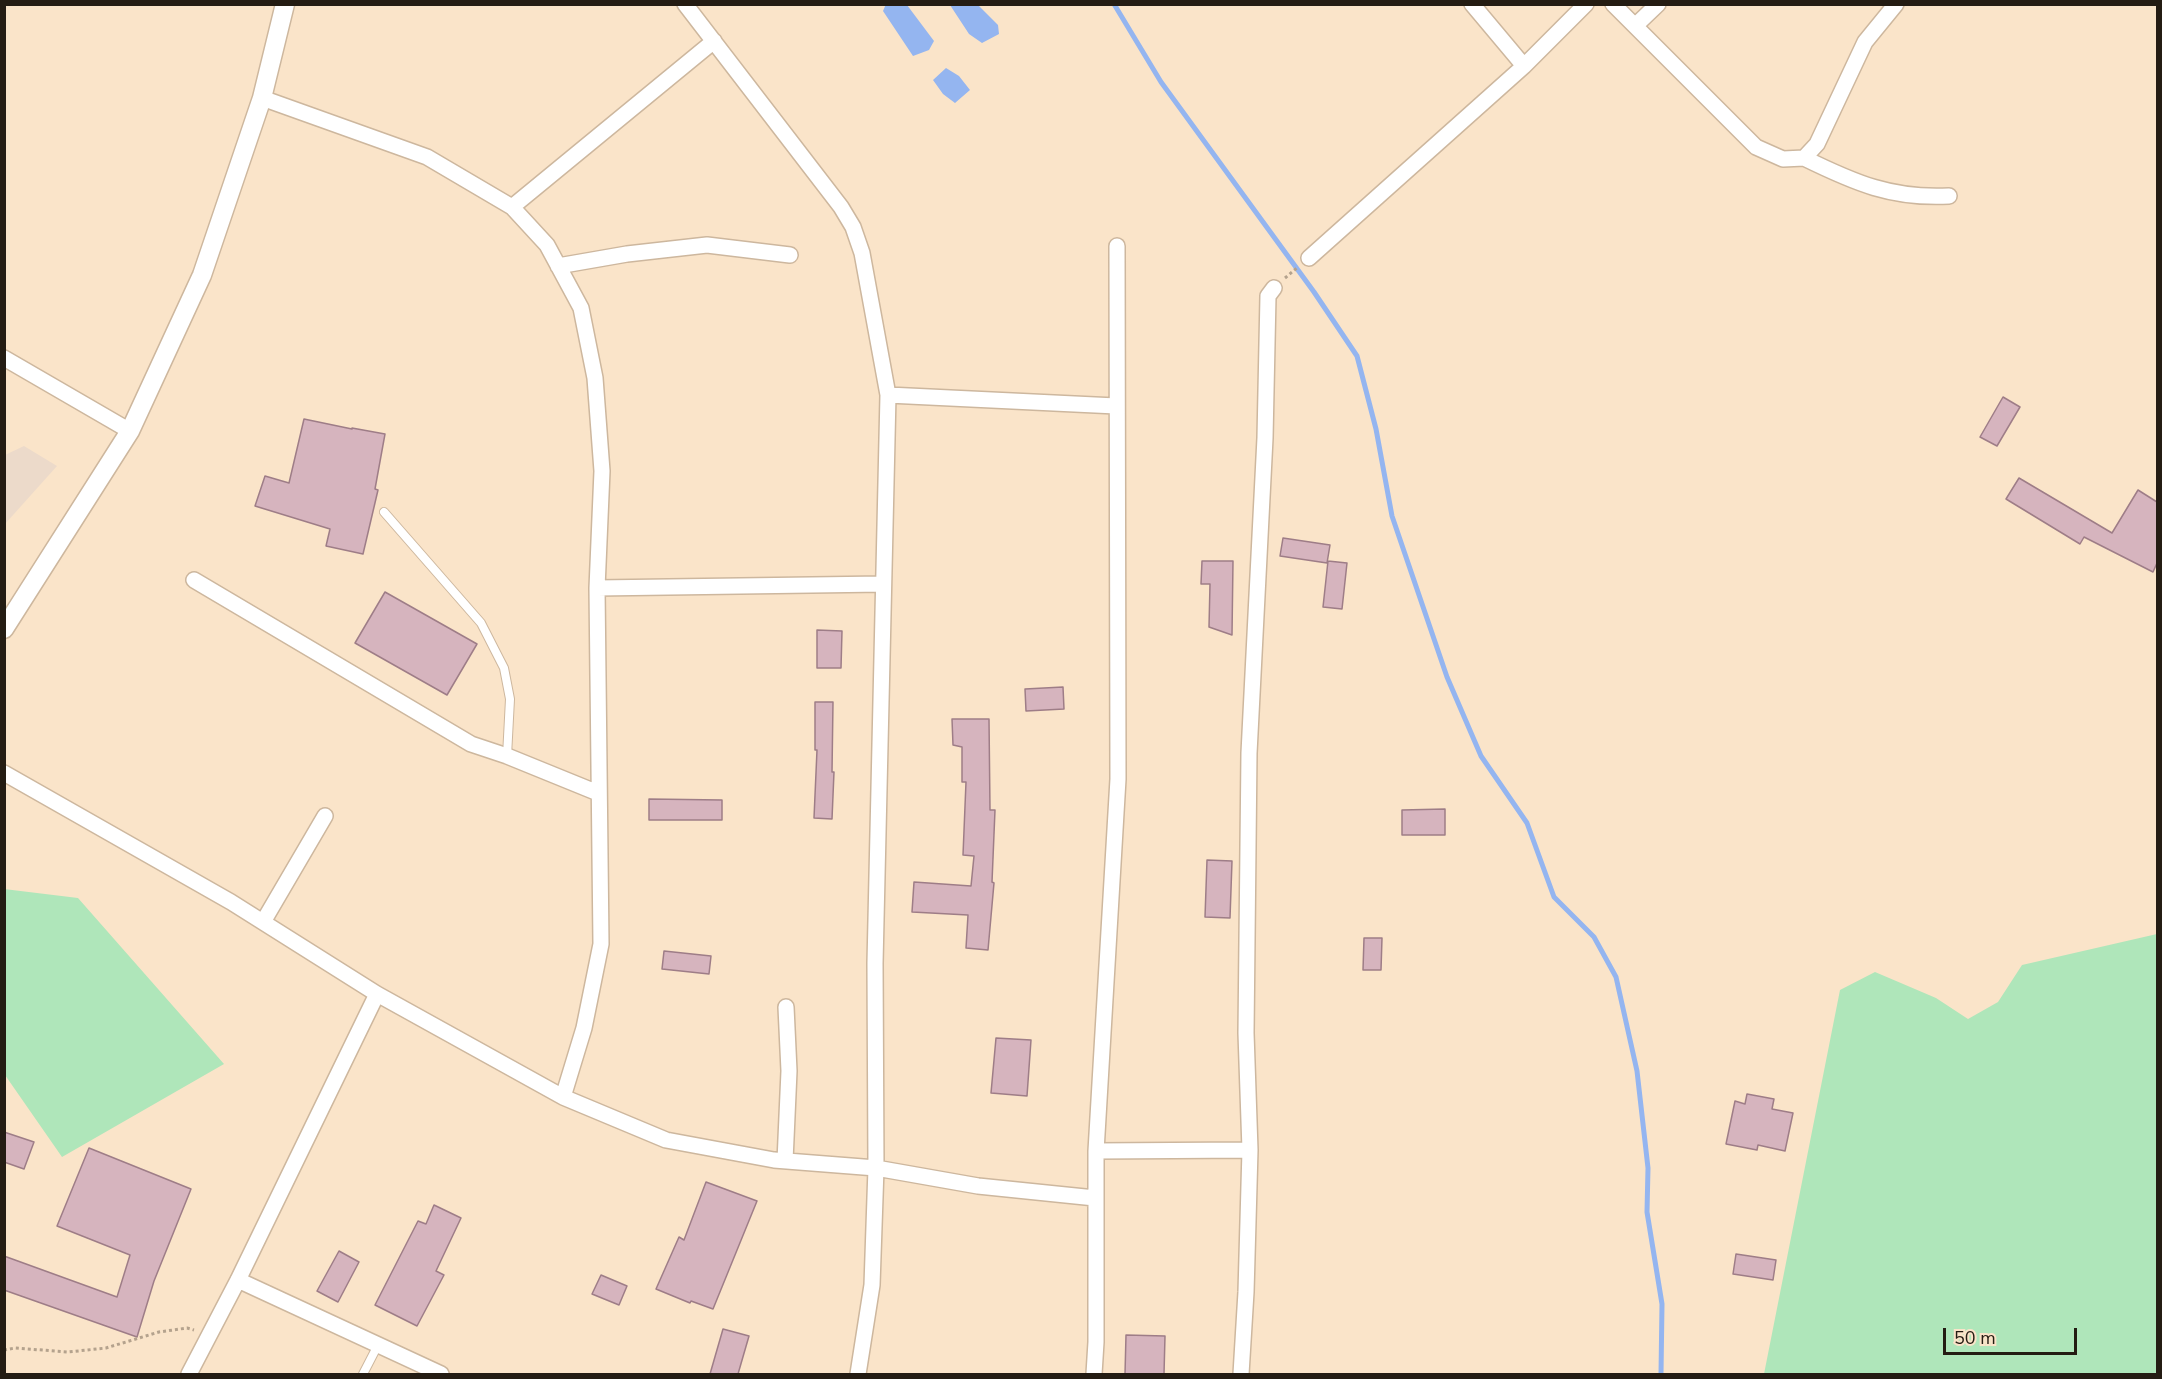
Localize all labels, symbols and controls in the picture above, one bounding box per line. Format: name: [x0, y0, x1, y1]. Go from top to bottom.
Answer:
scale bar: [1946, 1316, 2080, 1354]
text: 50 m: [1954, 1326, 1996, 1350]

